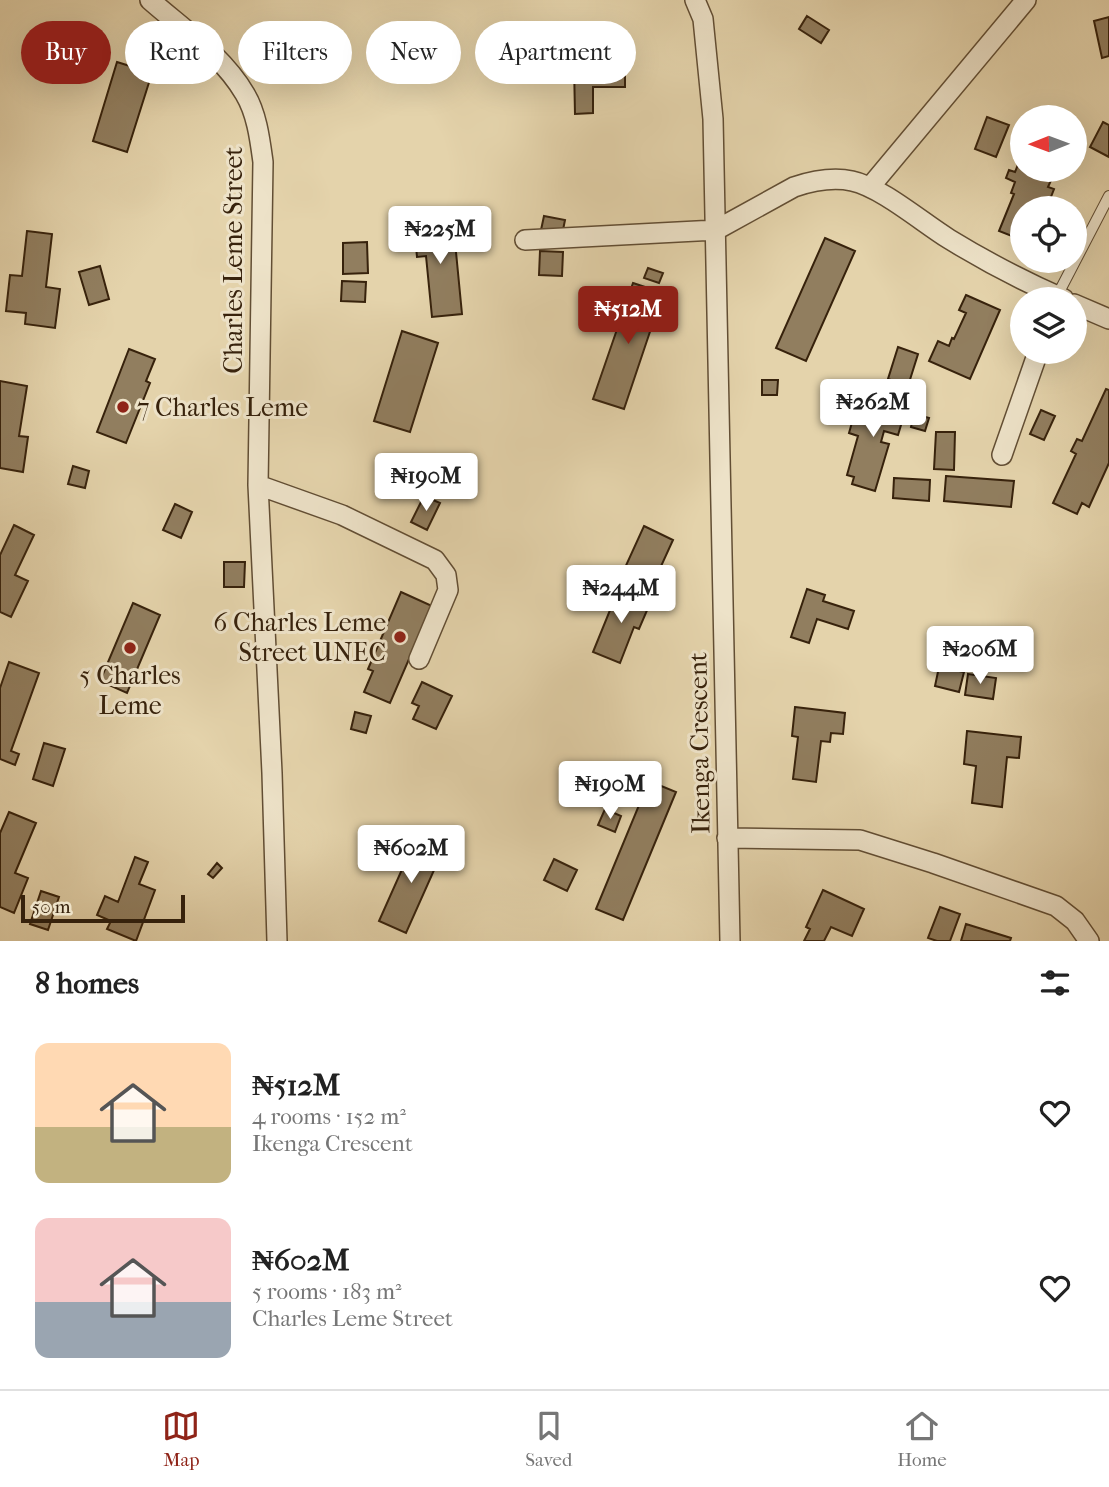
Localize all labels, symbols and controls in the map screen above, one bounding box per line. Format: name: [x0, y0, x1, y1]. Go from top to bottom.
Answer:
chip: Buy: [21, 21, 111, 84]
chip: Rent: [125, 21, 224, 84]
chip: Filters: [238, 21, 352, 84]
chip: New: [366, 21, 461, 84]
chip: Apartment: [475, 21, 636, 84]
north arrow: [1010, 105, 1087, 182]
map controls: [1010, 105, 1087, 364]
street label: Charles Leme Street: [218, 146, 249, 374]
button: locate: [1010, 196, 1087, 273]
pin: ₦225M: [391, 206, 489, 266]
text: ₦225M: [404, 215, 476, 242]
pin: ₦512M: [579, 286, 677, 346]
button: layers: [1010, 287, 1087, 364]
text: ₦512M: [594, 295, 662, 322]
pin: ₦262M: [824, 380, 922, 439]
text: ₦262M: [836, 388, 910, 415]
place label: 7 Charles Leme: [137, 392, 308, 423]
marker: 7 Charles Leme: [115, 399, 131, 415]
pin: ₦190M: [377, 454, 475, 513]
text: ₦190M: [391, 462, 461, 489]
pin: ₦244M: [572, 566, 670, 625]
text: ₦244M: [583, 574, 659, 601]
place label: 6 Charles Leme Street UNEC: [213, 607, 386, 668]
pin: ₦206M: [931, 626, 1029, 686]
marker: 6 Charles Leme Street UNEC: [392, 629, 408, 645]
text: ₦206M: [943, 635, 1017, 662]
marker: 5 Charles Leme: [122, 640, 138, 656]
street label: Ikenga Crescent: [682, 651, 717, 834]
place label: 5 Charles Leme: [79, 660, 181, 721]
pin: ₦190M: [561, 762, 659, 821]
text: ₦190M: [575, 770, 645, 797]
pin: ₦602M: [362, 826, 460, 885]
text: ₦602M: [374, 834, 448, 861]
scale bar: [21, 892, 186, 924]
text: 50 m: [32, 896, 71, 918]
icon: filters: [1036, 964, 1074, 1002]
text: 8 homes: [35, 966, 139, 1001]
text: ₦512M: [252, 1068, 340, 1103]
icon: home: [91, 1071, 175, 1155]
icon: heart: [1036, 1094, 1074, 1132]
text: 4 rooms · 152 m²: [252, 1103, 406, 1130]
text: Ikenga Crescent: [252, 1130, 413, 1157]
text: ₦602M: [252, 1243, 349, 1278]
icon: home: [91, 1246, 175, 1330]
icon: heart: [1036, 1269, 1074, 1307]
text: 5 rooms · 183 m²: [252, 1278, 402, 1305]
text: Charles Leme Street: [252, 1305, 453, 1332]
tab: Map: [162, 1407, 200, 1471]
tab: Saved: [525, 1407, 572, 1471]
tab: Home: [897, 1407, 947, 1471]

